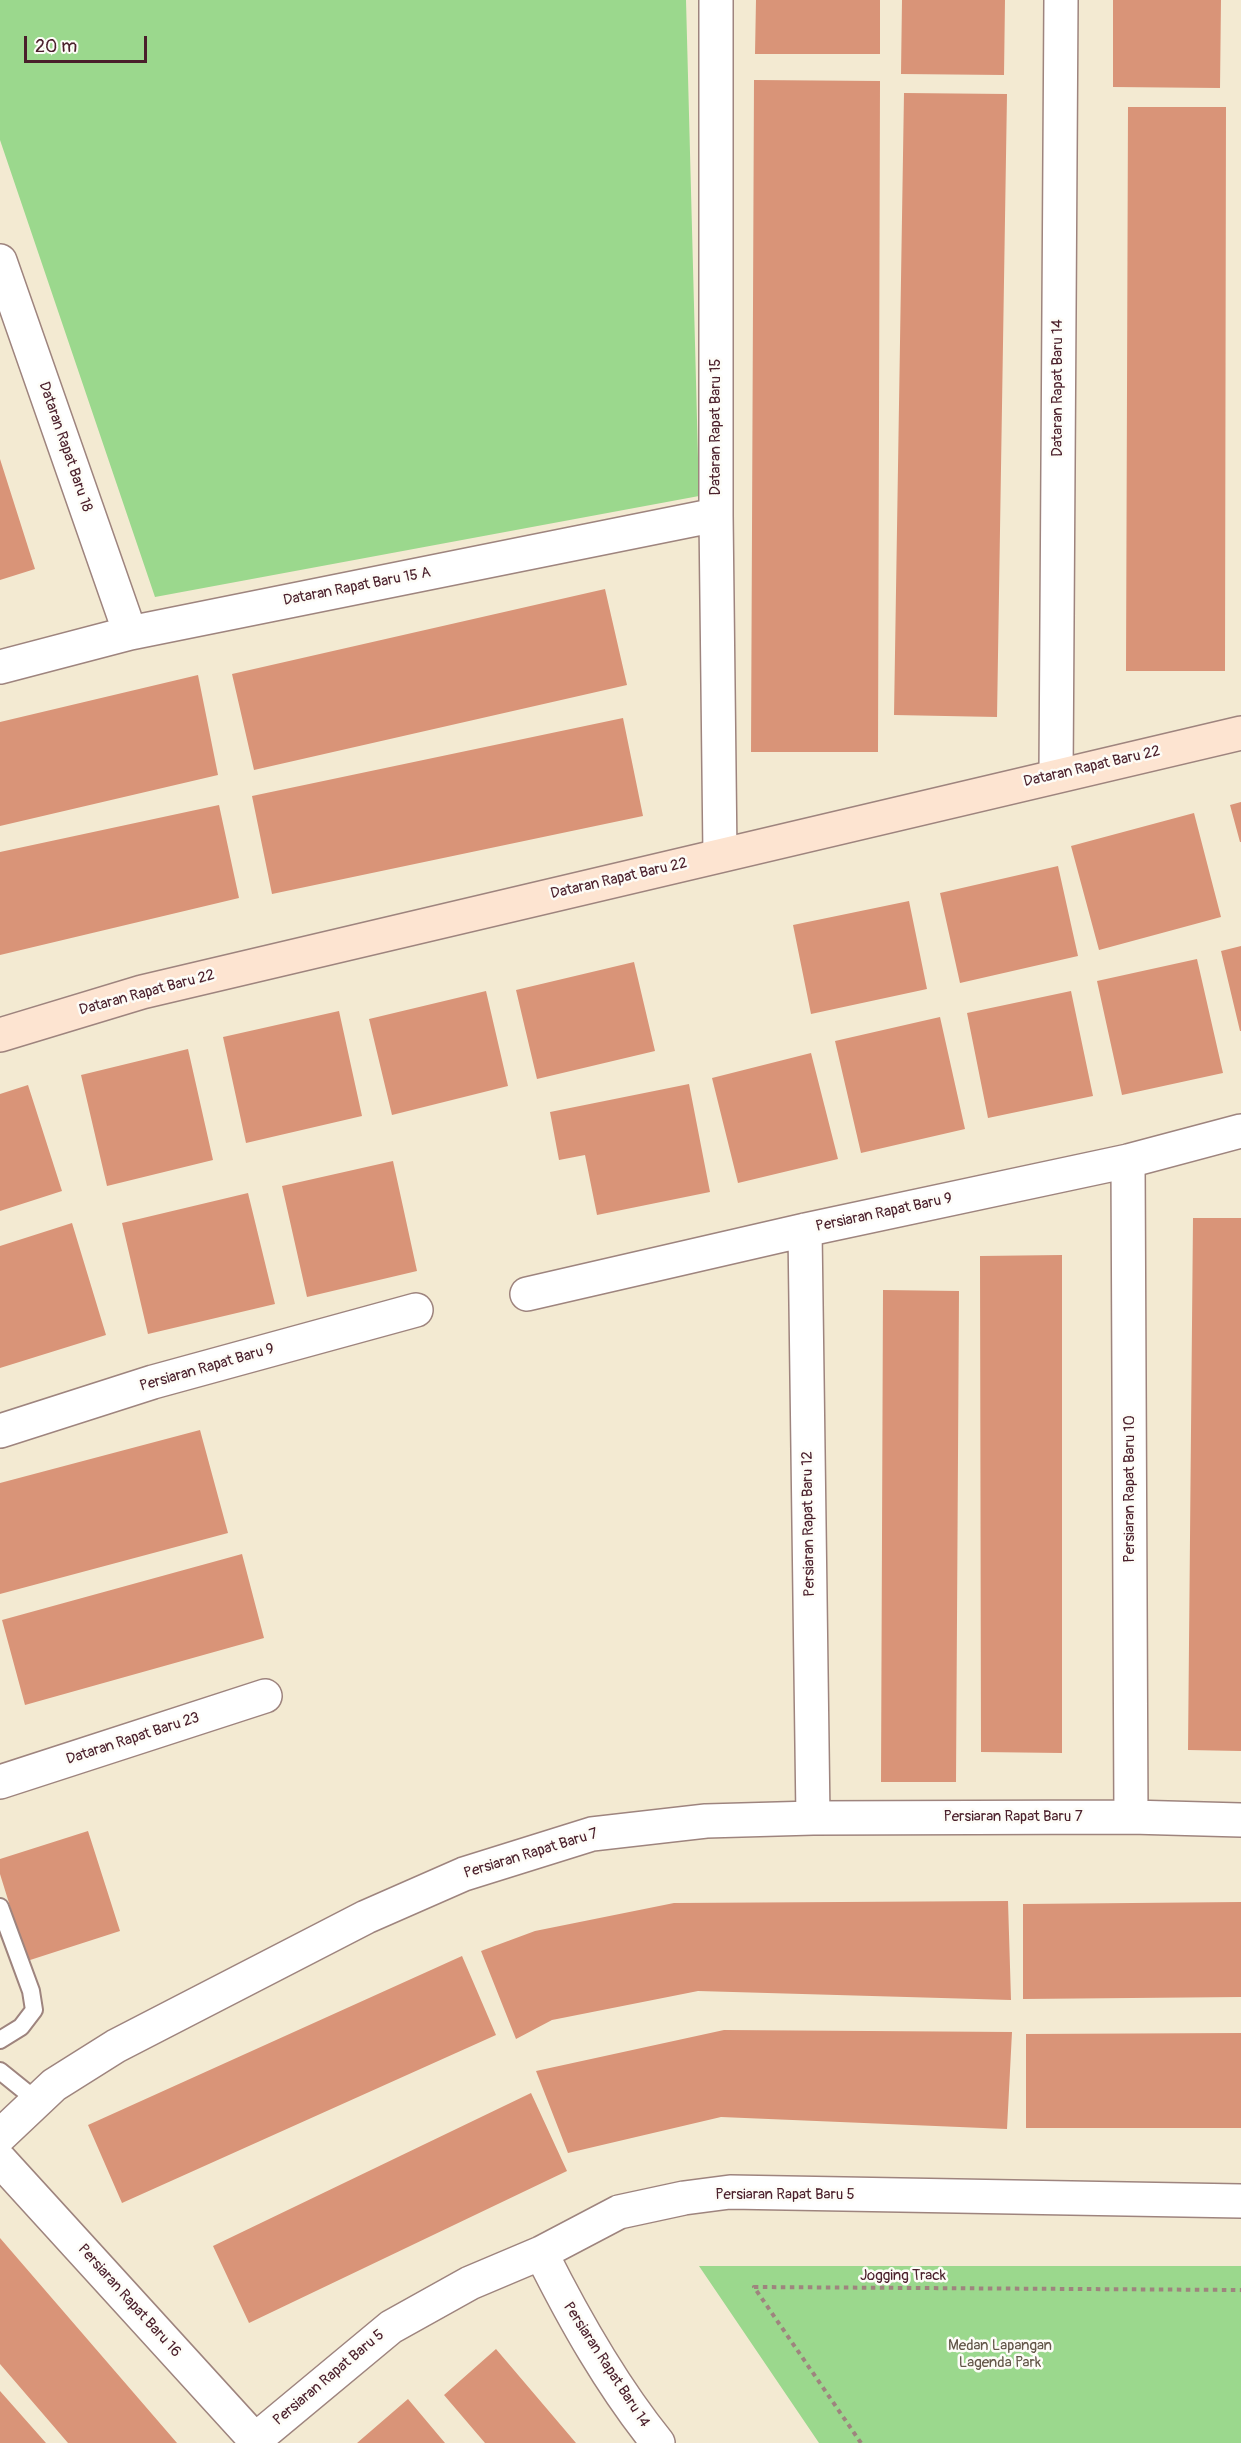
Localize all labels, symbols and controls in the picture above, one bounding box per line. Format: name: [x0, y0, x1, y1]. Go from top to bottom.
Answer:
scale bar: [27, 24, 150, 62]
text: 20 m: [35, 35, 77, 58]
street label: Dataran Rapat Baru 14: [1049, 319, 1067, 457]
street label: Dataran Rapat Baru 15: [707, 359, 725, 495]
street label: Dataran Rapat Baru 18: [34, 380, 96, 514]
street label: Dataran Rapat Baru 15 A: [282, 564, 432, 610]
street label: Dataran Rapat Baru 22: [1022, 743, 1162, 791]
street label: Dataran Rapat Baru 22: [549, 855, 689, 903]
street label: Dataran Rapat Baru 22: [77, 966, 217, 1020]
street label: Persiaran Rapat Baru 9: [814, 1190, 954, 1236]
street label: Persiaran Rapat Baru 9: [138, 1340, 276, 1396]
street label: Persiaran Rapat Baru 10: [1121, 1415, 1139, 1563]
street label: Persiaran Rapat Baru 12: [799, 1451, 819, 1597]
street label: Dataran Rapat Baru 23: [64, 1709, 202, 1769]
street label: Persiaran Rapat Baru 7: [943, 1808, 1083, 1826]
street label: Persiaran Rapat Baru 7: [462, 1825, 600, 1883]
street label: Persiaran Rapat Baru 5: [715, 2186, 855, 2204]
street label: Persiaran Rapat Baru 16: [74, 2241, 184, 2361]
street label: Jogging Track: [860, 2267, 946, 2285]
street label: Persiaran Rapat Baru 14: [559, 2299, 653, 2431]
street label: Persiaran Rapat Baru 5: [270, 2326, 388, 2430]
park label: Medan Lapangan Lagenda Park: [948, 2337, 1052, 2372]

